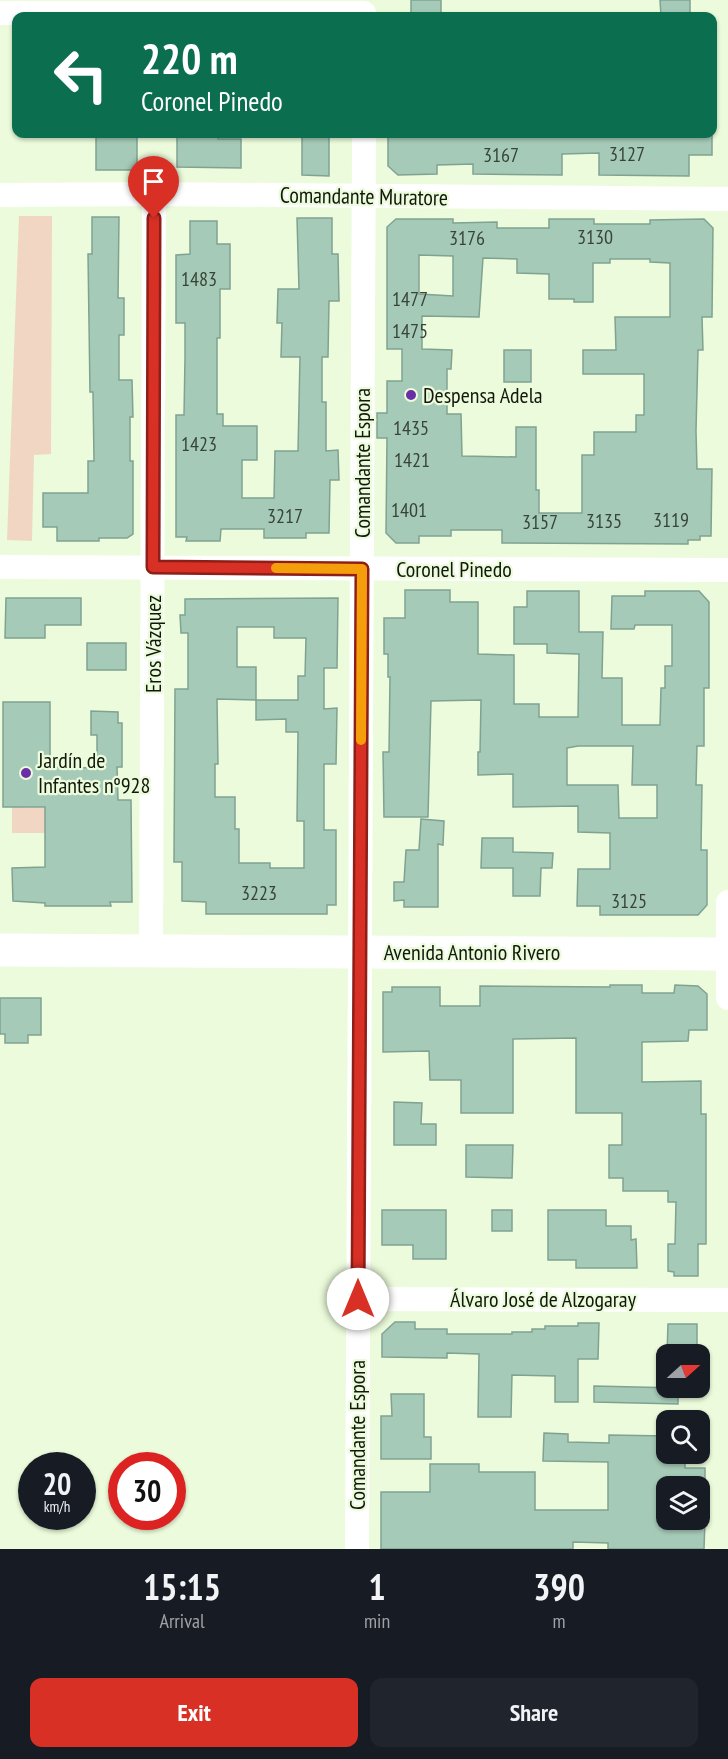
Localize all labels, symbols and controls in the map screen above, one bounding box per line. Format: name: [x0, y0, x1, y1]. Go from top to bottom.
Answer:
text: 220 m: [141, 31, 238, 86]
icon: left: [42, 36, 120, 114]
text: Coronel Pinedo: [141, 84, 283, 118]
house number: 3127: [609, 141, 645, 167]
house number: 3167: [483, 142, 519, 168]
pin: [128, 156, 179, 218]
icon: arrive: [137, 165, 170, 198]
street label: Comandante Muratore: [280, 181, 448, 211]
house number: 3130: [577, 224, 613, 250]
house number: 3176: [449, 225, 485, 251]
house number: 1483: [181, 266, 217, 292]
house number: 1477: [392, 286, 428, 312]
house number: 1475: [392, 318, 428, 344]
place label: Despensa Adela: [423, 381, 543, 409]
street label: Comandante Espora: [348, 388, 376, 538]
marker: Despensa Adela: [404, 388, 418, 402]
house number: 1435: [393, 415, 429, 441]
house number: 1423: [181, 431, 217, 457]
house number: 1421: [394, 447, 430, 473]
house number: 1401: [391, 497, 427, 523]
house number: 3217: [267, 503, 303, 529]
house number: 3119: [653, 507, 689, 533]
house number: 3135: [586, 508, 622, 534]
house number: 3157: [522, 509, 558, 535]
street label: Coronel Pinedo: [396, 555, 512, 583]
street label: Eros Vázquez: [139, 595, 167, 693]
place label: Jardín de Infantes nº928: [37, 746, 150, 799]
marker: Jardín de Infantes nº928: [19, 766, 33, 780]
house number: 3223: [241, 880, 277, 906]
house number: 3125: [611, 888, 647, 914]
street label: Avenida Antonio Rivero: [384, 938, 560, 966]
position arrow: [326, 1267, 390, 1331]
street label: Álvaro José de Alzogaray: [450, 1285, 637, 1313]
north arrow: [656, 1344, 710, 1398]
map controls: [656, 1344, 710, 1530]
street label: Comandante Espora: [343, 1360, 371, 1510]
button: search: [656, 1410, 710, 1464]
speed limit sign: 30: [108, 1452, 186, 1530]
text: 20: [43, 1464, 71, 1503]
button: layers: [656, 1476, 710, 1530]
text: km/h: [44, 1497, 70, 1516]
text: 15:15: [143, 1563, 221, 1610]
text: 1: [368, 1563, 386, 1610]
text: 390: [533, 1563, 585, 1610]
text: Arrival: [159, 1608, 205, 1634]
text: min: [364, 1608, 390, 1634]
text: m: [553, 1608, 566, 1634]
button: Exit: [30, 1678, 358, 1747]
button: Share: [370, 1678, 698, 1747]

